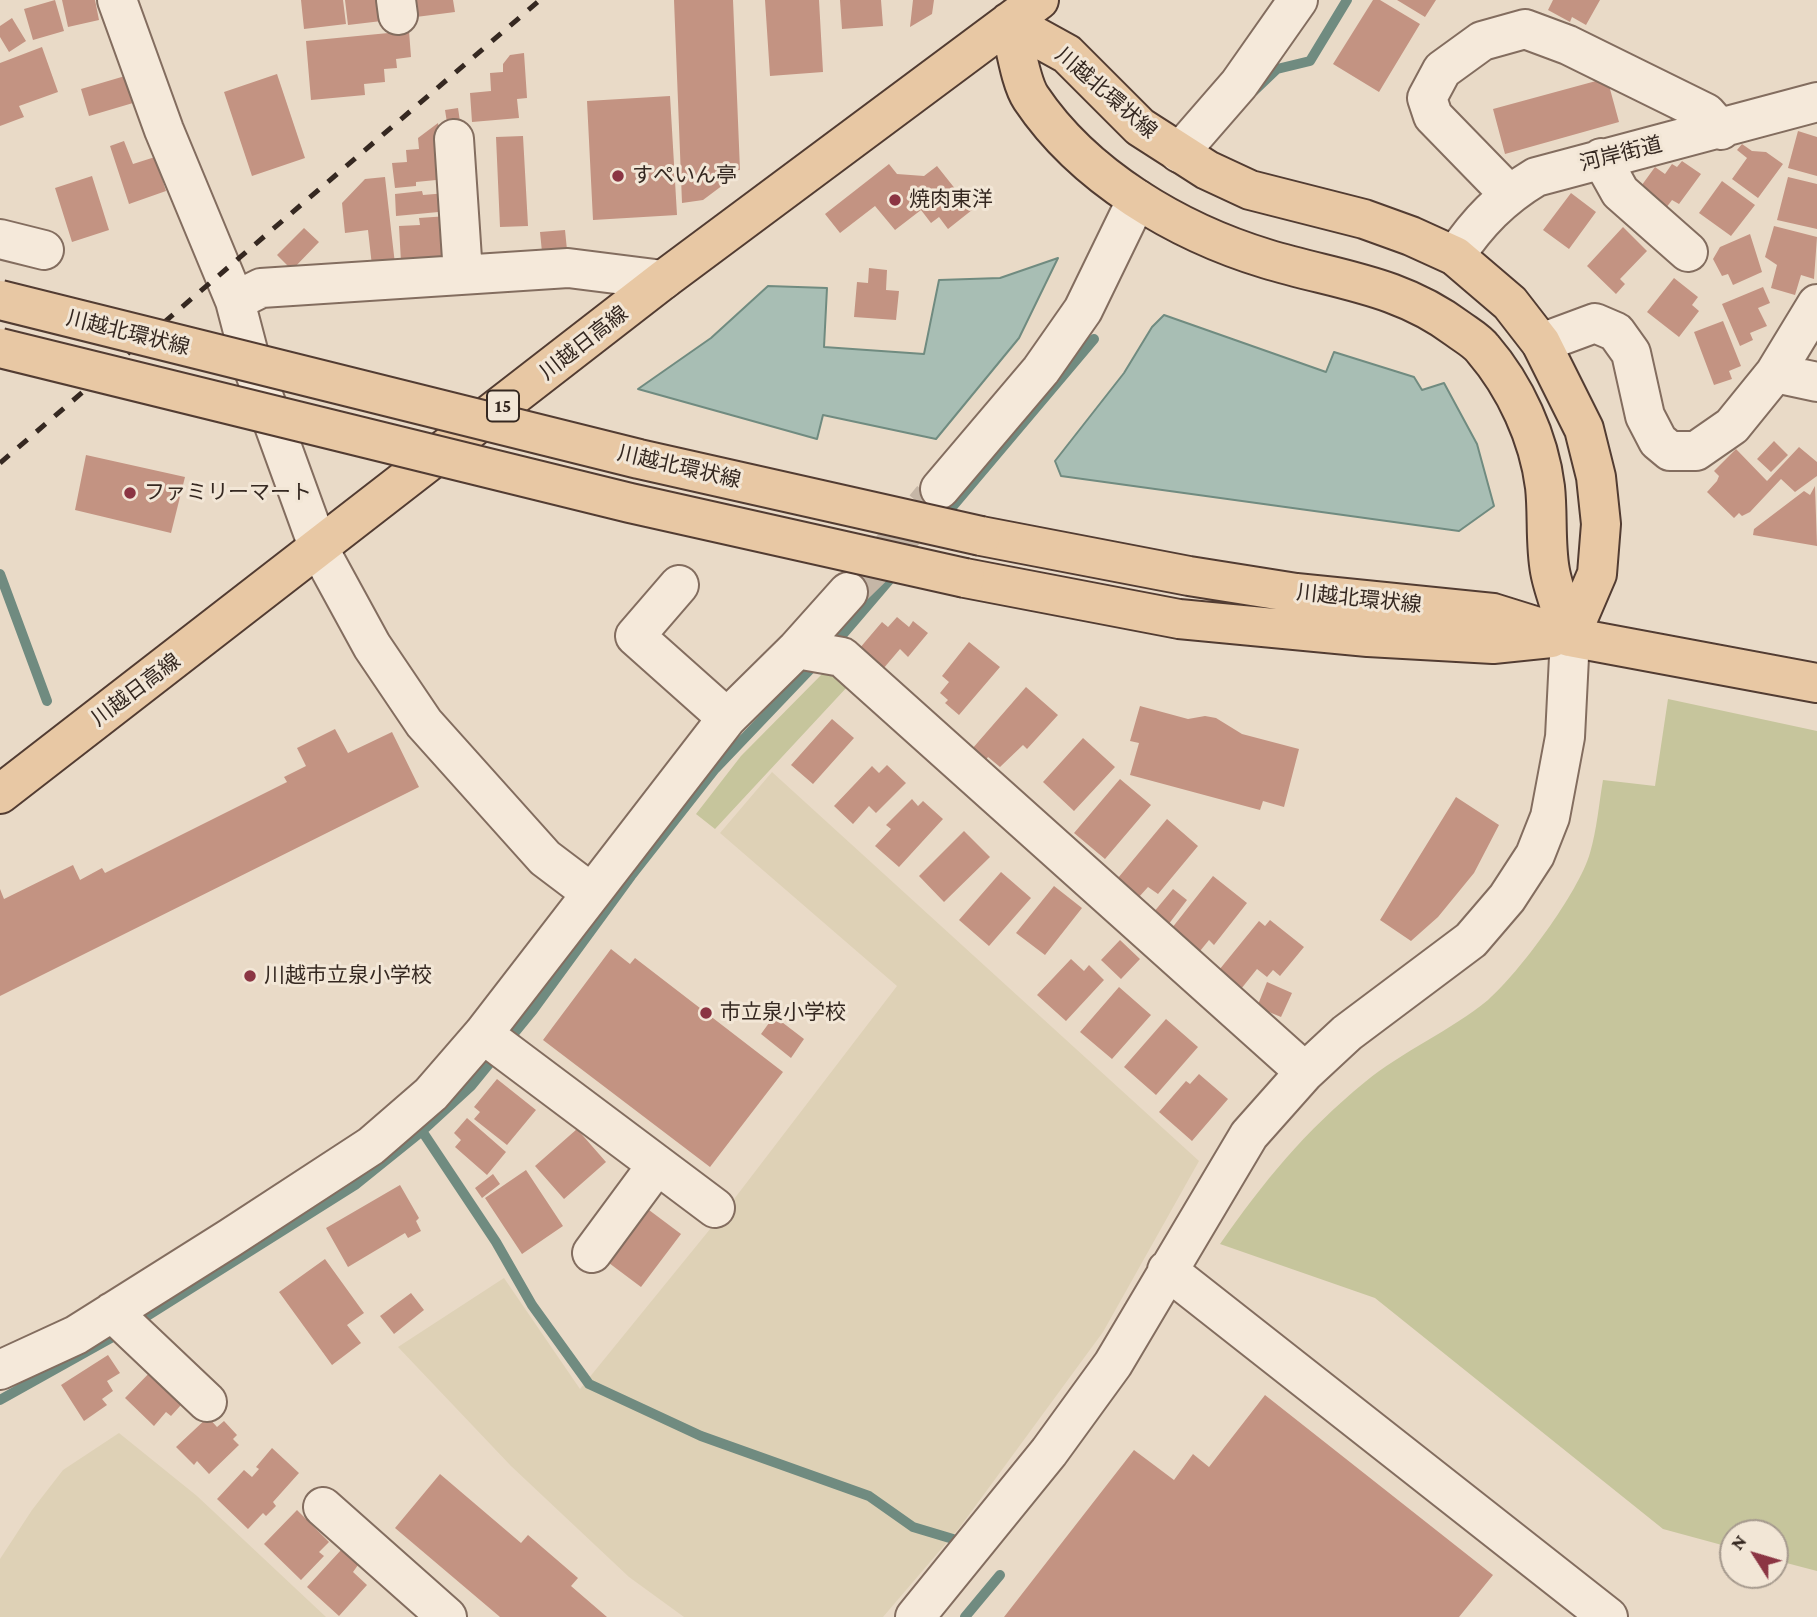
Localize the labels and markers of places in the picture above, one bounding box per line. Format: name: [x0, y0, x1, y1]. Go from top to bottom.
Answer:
place label: すぺいん亭: [632, 163, 737, 189]
marker: すぺいん亭: [610, 168, 626, 184]
place label: 焼肉東洋: [909, 187, 993, 213]
marker: 焼肉東洋: [887, 192, 903, 208]
place label: ファミリーマート: [144, 480, 312, 506]
marker: ファミリーマート: [122, 485, 138, 501]
place label: 川越市立泉小学校: [264, 963, 432, 989]
marker: 川越市立泉小学校: [242, 968, 258, 984]
place label: 市立泉小学校: [720, 1000, 846, 1026]
marker: 市立泉小学校: [698, 1005, 714, 1021]

